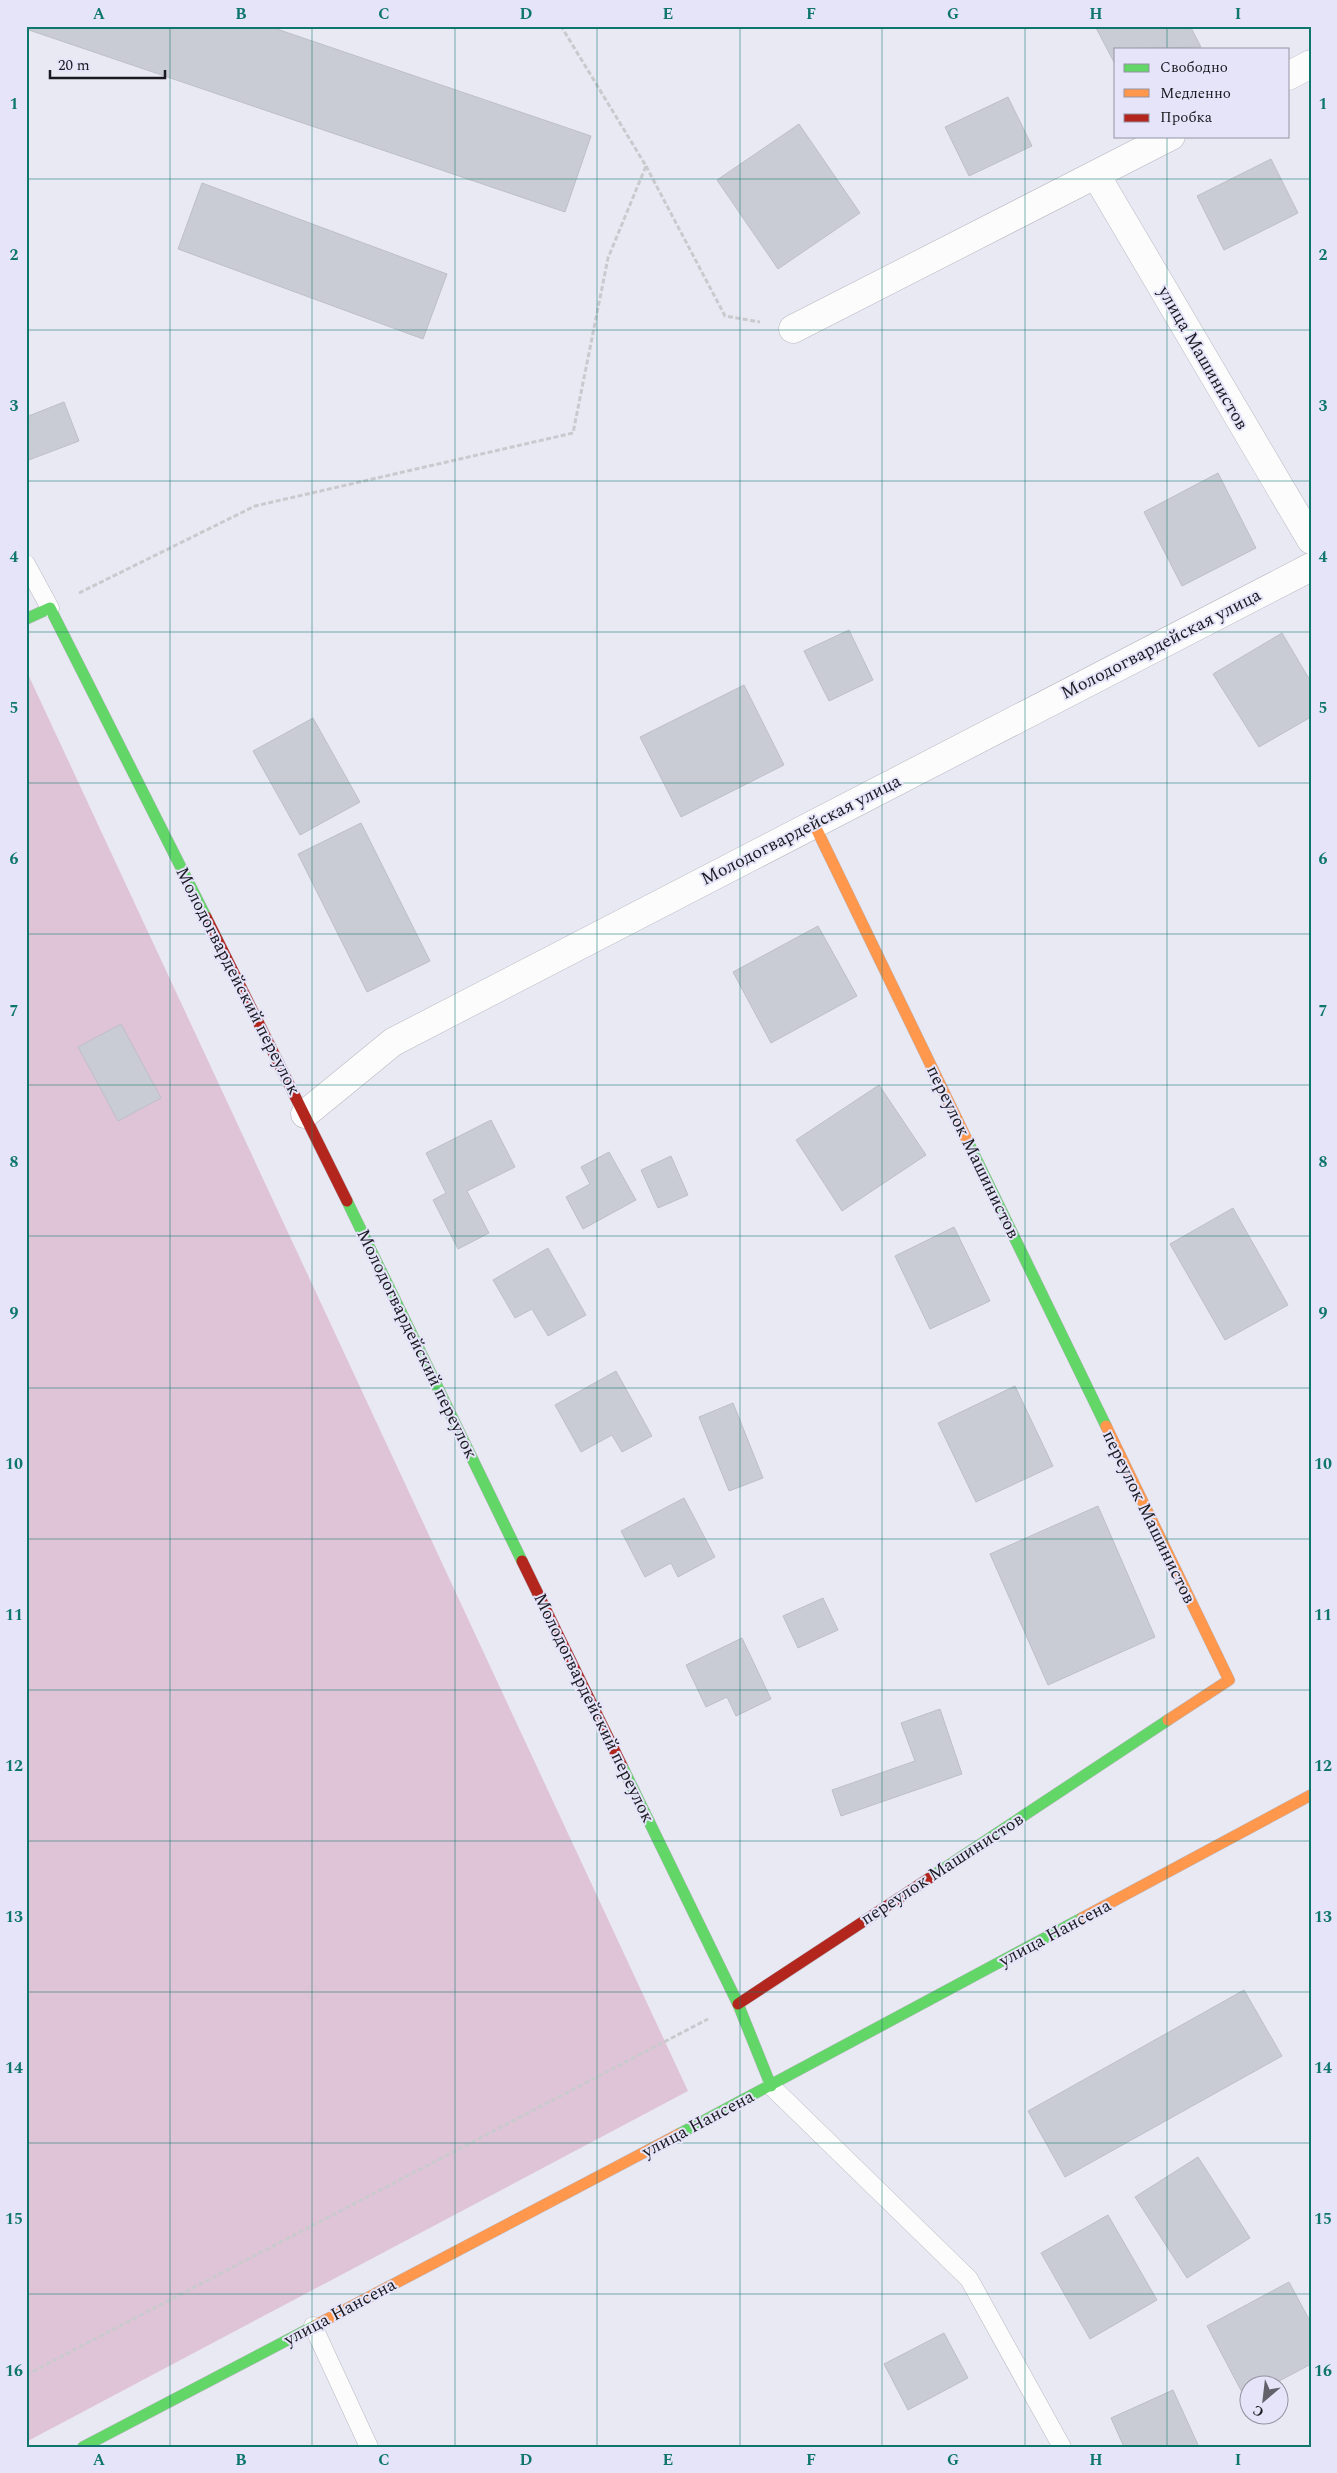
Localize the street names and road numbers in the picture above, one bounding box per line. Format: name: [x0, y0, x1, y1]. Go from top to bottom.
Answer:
street label: улица Машинистов: [1150, 280, 1255, 435]
street label: Молодогвардейская улица: [1056, 582, 1266, 706]
street label: Молодогвардейская улица: [696, 768, 906, 892]
street label: Молодогвардейский переулок: [169, 862, 307, 1100]
street label: переулок Машинистов: [919, 1061, 1027, 1243]
street label: Молодогвардейский переулок: [349, 1224, 485, 1464]
street label: переулок Машинистов: [1095, 1426, 1203, 1608]
street label: Молодогвардейский переулок: [526, 1588, 662, 1828]
street label: переулок Машинистов: [855, 1806, 1029, 1932]
street label: улица Нансена: [993, 1892, 1116, 1974]
street label: улица Нансена: [636, 2083, 759, 2165]
street label: улица Нансена: [278, 2271, 401, 2353]

